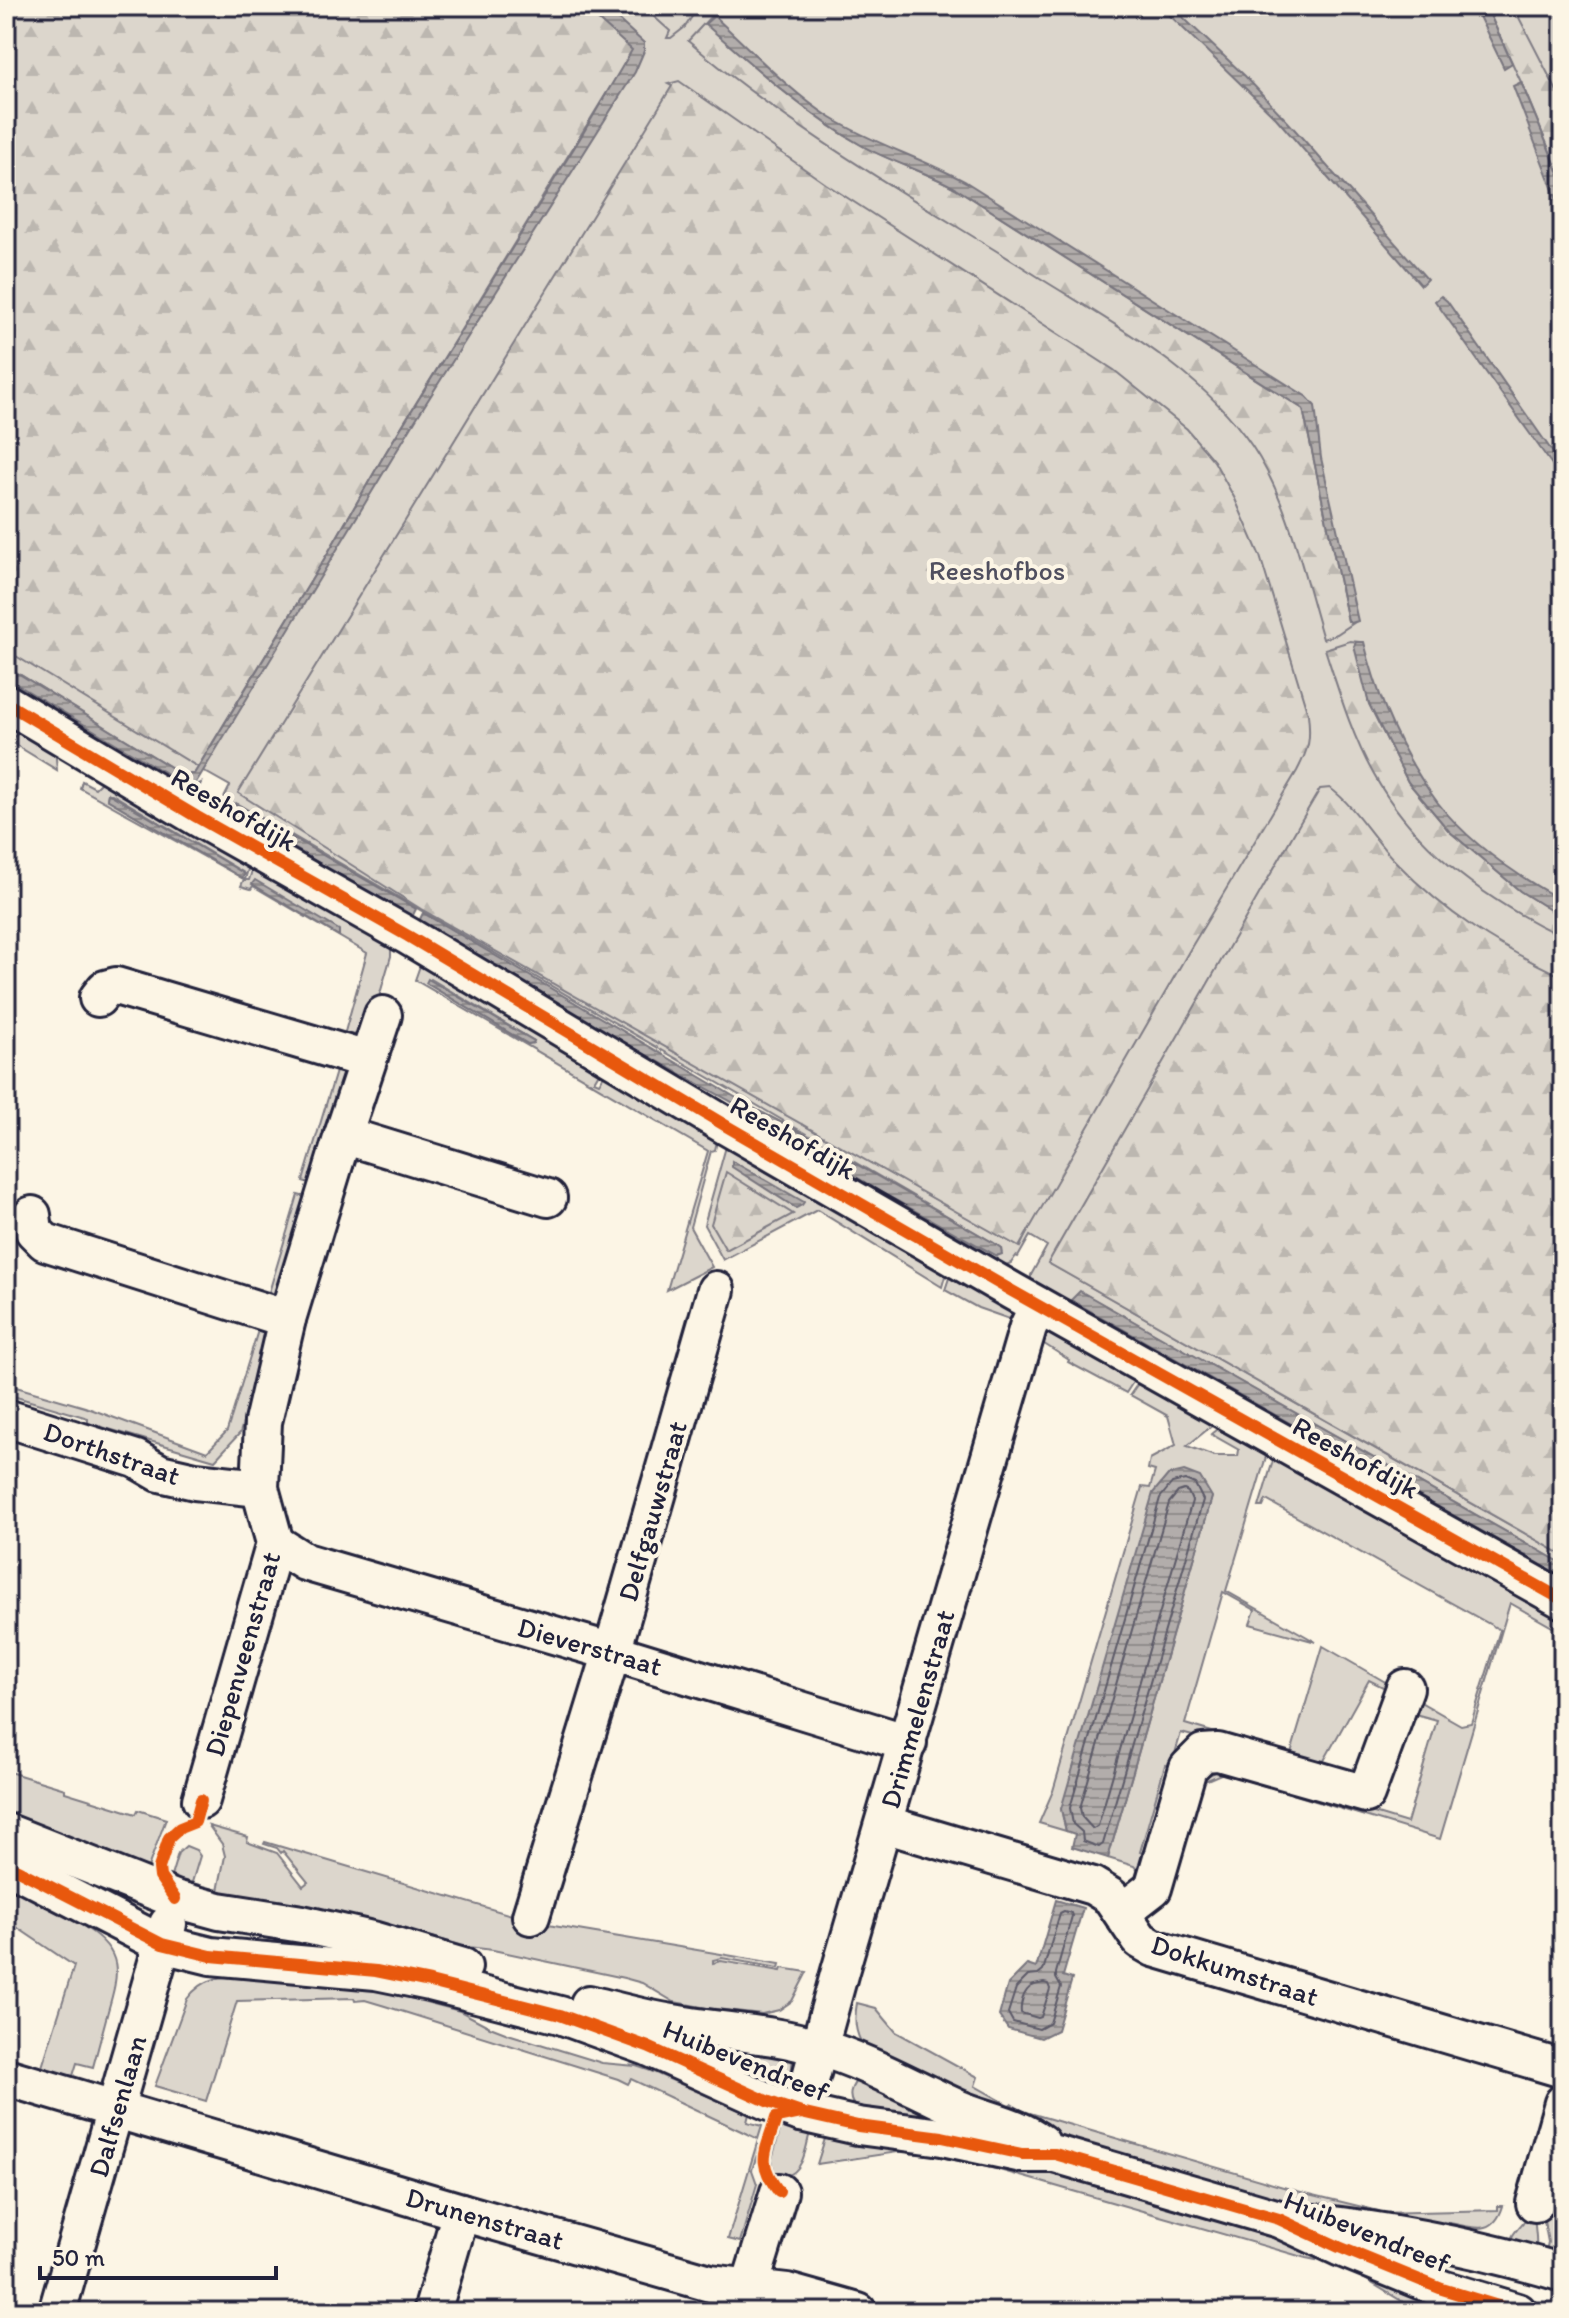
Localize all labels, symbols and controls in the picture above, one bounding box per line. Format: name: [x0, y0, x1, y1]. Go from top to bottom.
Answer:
park label: Reeshofbos: [929, 553, 1065, 587]
street label: Reeshofdijk: [165, 760, 303, 859]
street label: Reeshofdijk: [724, 1088, 862, 1187]
street label: Reeshofdijk: [1287, 1408, 1425, 1506]
street label: Dorthstraat: [39, 1414, 185, 1492]
street label: Delfgauwstraat: [610, 1417, 694, 1605]
street label: Diepenveenstraat: [197, 1548, 287, 1760]
street label: Drimmelenstraat: [872, 1606, 962, 1812]
street label: Dieverstraat: [514, 1609, 666, 1683]
street label: Dokkumstraat: [1147, 1927, 1323, 2013]
street label: Huibevendreef: [658, 2011, 834, 2109]
street label: Dalfsenlaan: [81, 2031, 154, 2181]
street label: Drunenstraat: [402, 2179, 568, 2257]
street label: Huibevendreef: [1279, 2182, 1455, 2280]
scale bar: [40, 2230, 276, 2280]
text: 50 m: [52, 2243, 105, 2272]

